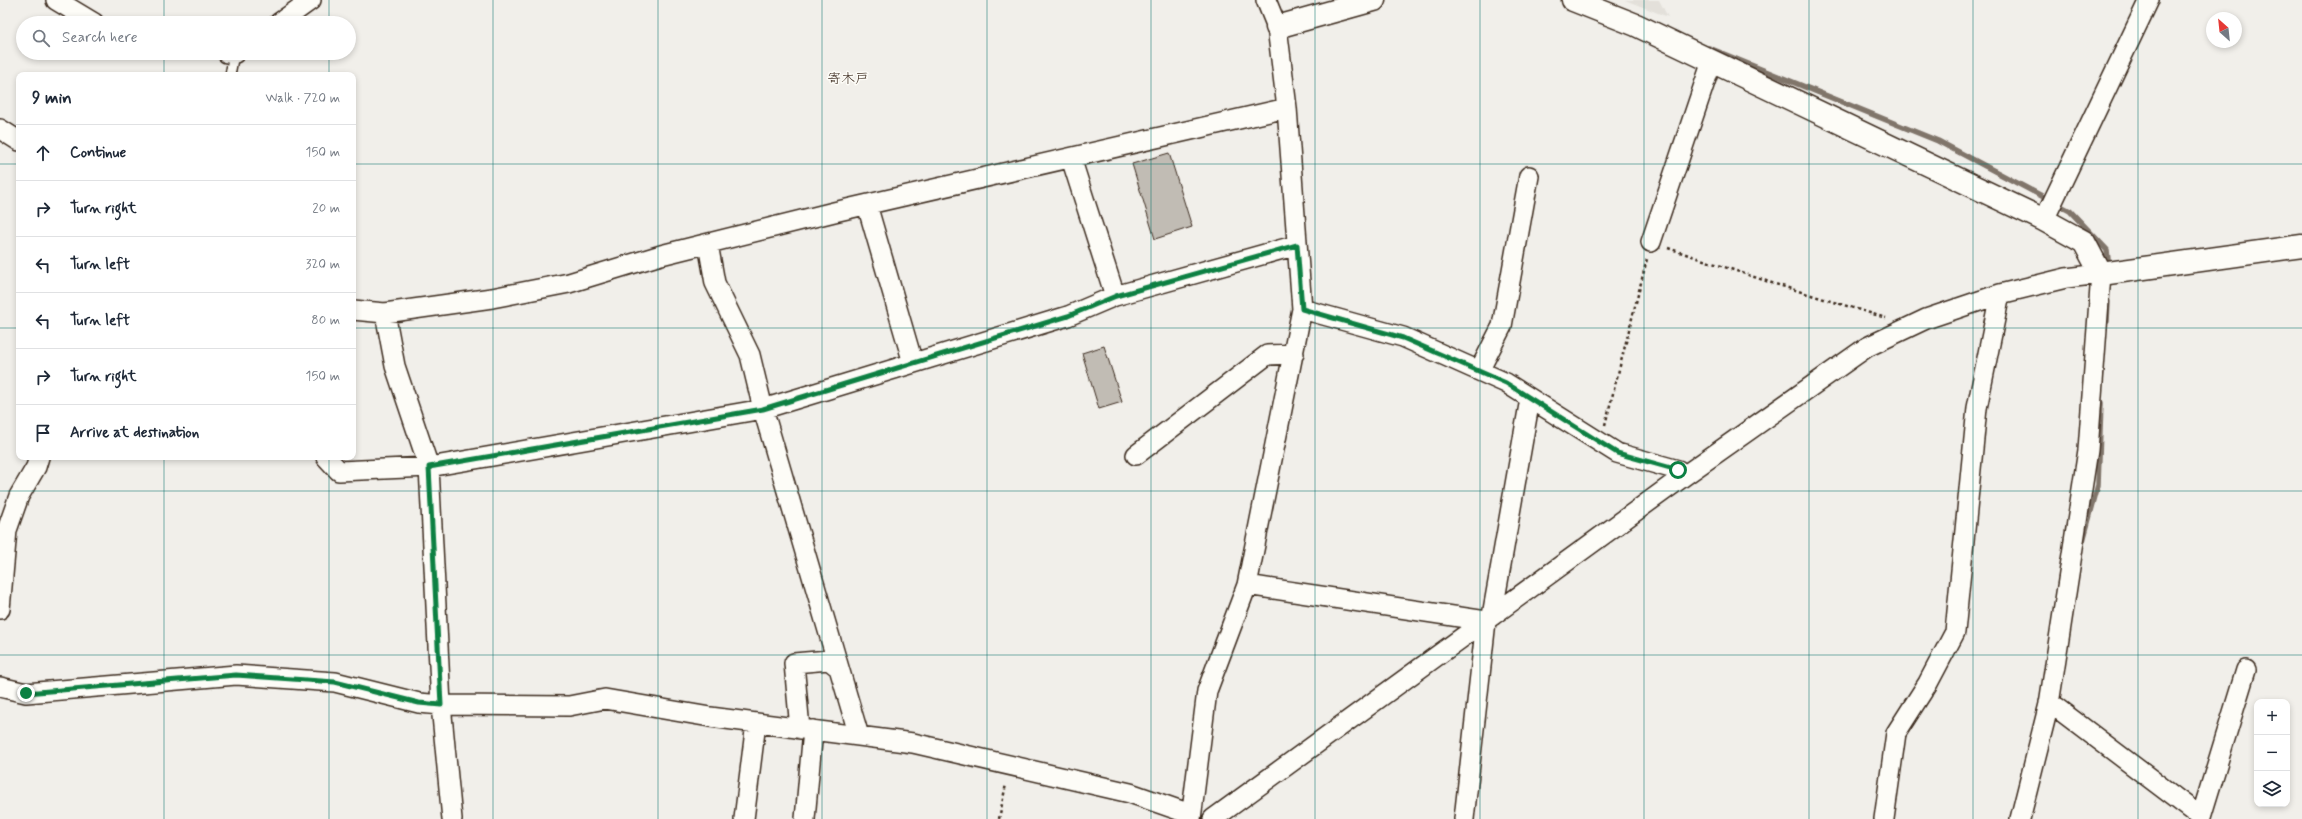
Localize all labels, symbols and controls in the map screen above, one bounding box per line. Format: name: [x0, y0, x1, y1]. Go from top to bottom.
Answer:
north arrow: [2206, 12, 2242, 48]
search box: [16, 16, 356, 60]
icon: search: [30, 27, 52, 49]
text: Search here: [62, 28, 138, 48]
district label: 寄木戸: [827, 70, 869, 88]
text: 9 min: [32, 87, 72, 109]
text: Walk · 720 m: [265, 90, 340, 107]
icon: ahead: [32, 142, 54, 164]
text: Continue: [70, 143, 126, 163]
text: 150 m: [306, 144, 340, 161]
icon: right: [32, 198, 54, 220]
text: Turn right: [70, 199, 137, 219]
text: 20 m: [312, 200, 340, 217]
icon: left: [32, 254, 54, 276]
text: Turn left: [70, 255, 130, 275]
text: 320 m: [306, 256, 340, 273]
icon: left: [32, 310, 54, 332]
text: Turn left: [70, 311, 130, 331]
text: 80 m: [311, 312, 340, 329]
icon: right: [32, 366, 54, 388]
text: Turn right: [70, 367, 137, 387]
text: 150 m: [306, 368, 340, 385]
icon: arrive: [32, 422, 54, 444]
text: Arrive at destination: [70, 423, 199, 443]
route start: [1669, 461, 1687, 479]
route end: [17, 684, 35, 702]
map controls: [2254, 699, 2290, 807]
button: +: [2254, 699, 2290, 735]
button: −: [2254, 735, 2290, 771]
button: layers: [2254, 771, 2290, 807]

